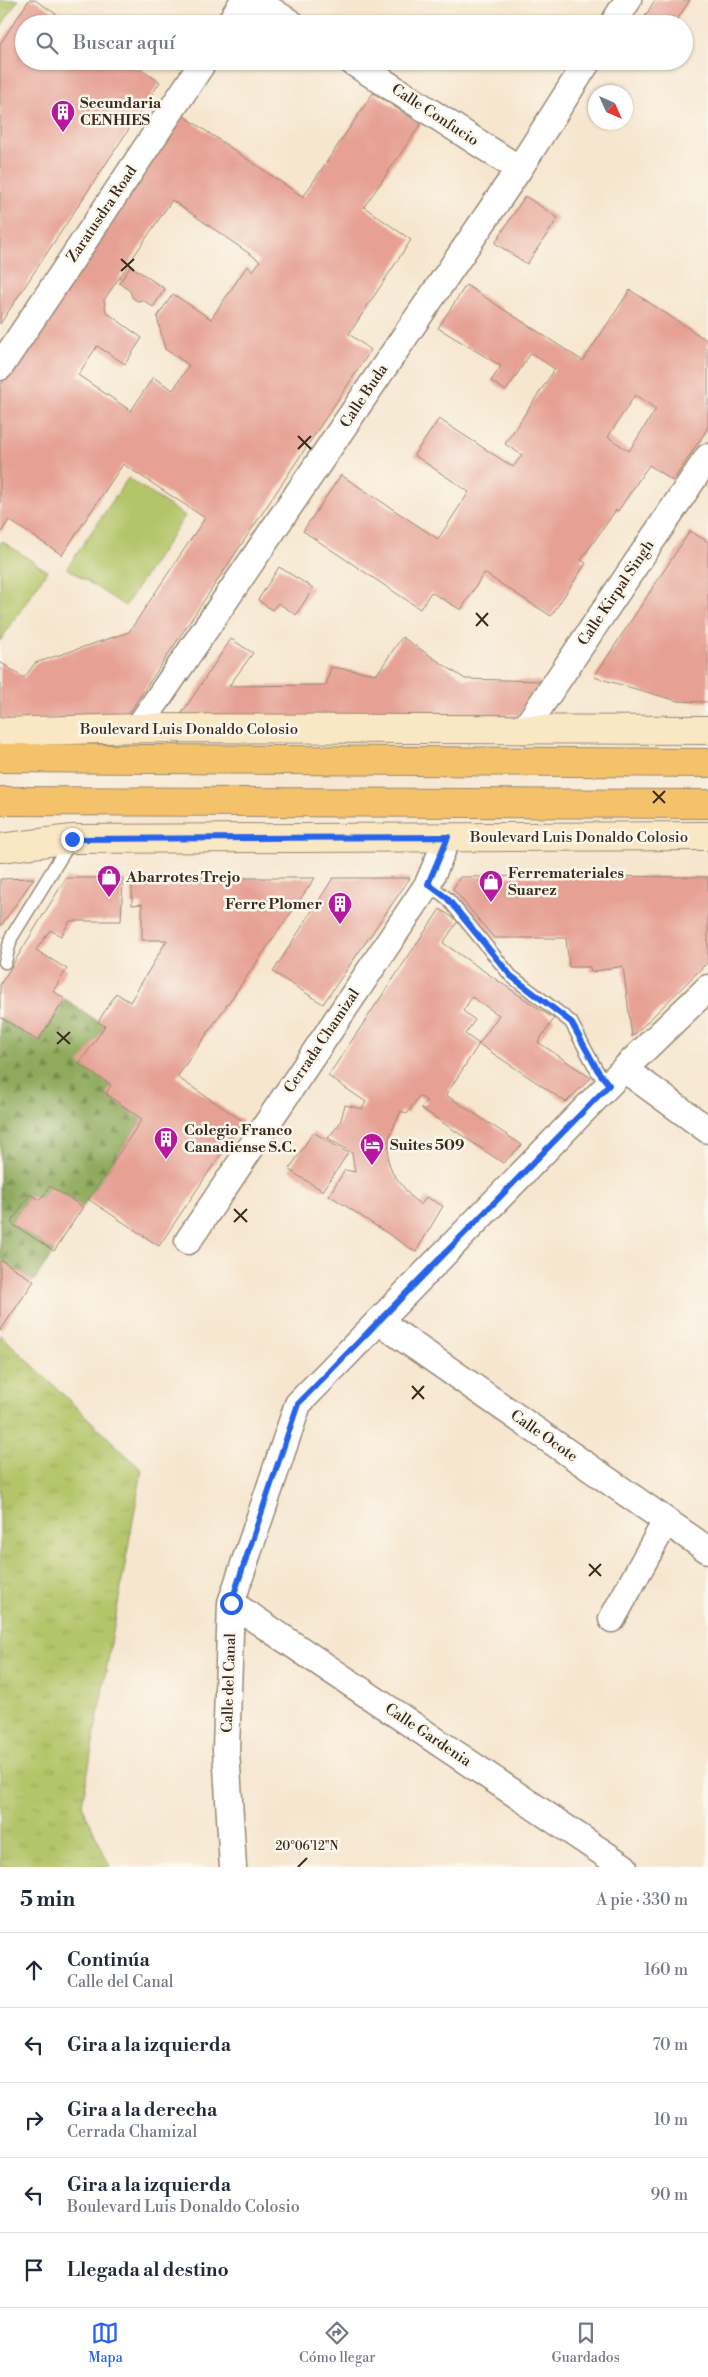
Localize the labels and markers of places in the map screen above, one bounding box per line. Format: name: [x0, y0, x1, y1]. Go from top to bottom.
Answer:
place label: Secundaria CENHIES: [80, 94, 162, 130]
building icon: Secundaria CENHIES: [50, 99, 76, 133]
shop icon: Abarrotes Trejo: [96, 864, 122, 898]
place label: Ferremateriales Suarez: [508, 864, 624, 900]
place label: Abarrotes Trejo: [125, 868, 241, 887]
shop icon: Ferremateriales Suarez: [478, 869, 504, 903]
building icon: Ferre Plomer: [327, 891, 353, 925]
place label: Ferre Plomer: [225, 895, 322, 914]
place label: Colegio Franco Canadiense S.C.: [184, 1121, 297, 1157]
building icon: Colegio Franco Canadiense S.C.: [153, 1126, 179, 1160]
hotel icon: Suites 509: [359, 1132, 385, 1166]
place label: Suites 509: [390, 1136, 464, 1155]

